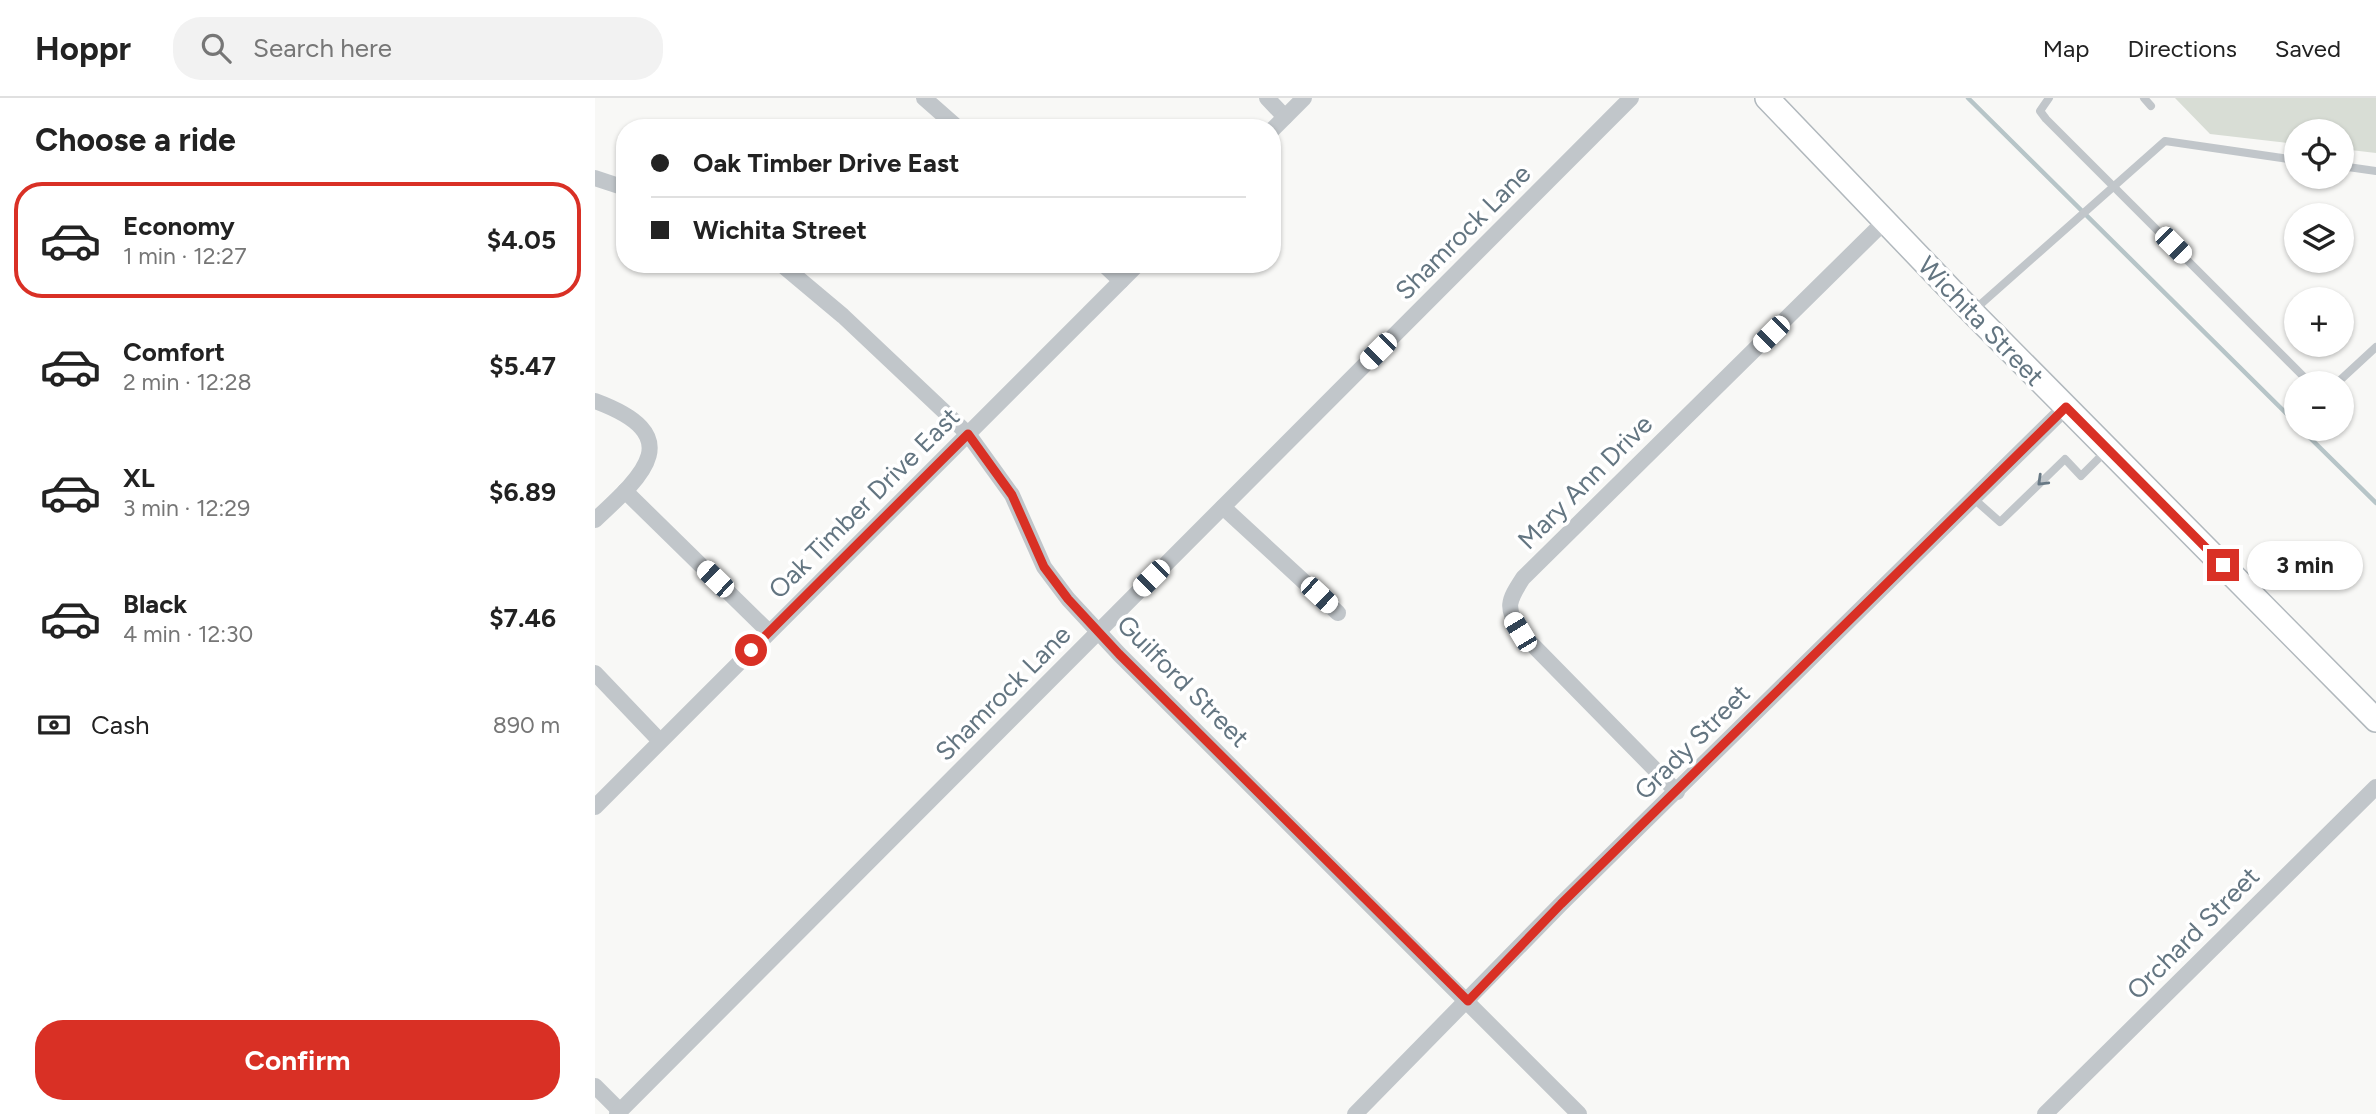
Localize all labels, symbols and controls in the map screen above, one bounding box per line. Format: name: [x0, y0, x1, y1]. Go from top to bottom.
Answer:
search box: [173, 17, 663, 80]
text: Hoppr: [35, 29, 131, 68]
icon: search: [197, 29, 235, 67]
text: Search here: [253, 32, 392, 64]
text: Map: [2043, 34, 2089, 63]
text: Directions: [2127, 34, 2237, 63]
text: Saved: [2275, 34, 2341, 63]
map controls: [2284, 119, 2354, 441]
button: locate: [2284, 119, 2354, 189]
text: Choose a ride: [35, 121, 236, 159]
text: Oak Timber Drive East: [693, 147, 959, 179]
street label: Shamrock Lane: [1389, 158, 1537, 306]
button: layers: [2284, 203, 2354, 273]
icon: car: [39, 209, 102, 272]
text: Economy: [123, 210, 235, 242]
text: Wichita Street: [693, 214, 867, 246]
car: [2151, 223, 2196, 267]
text: $4.05: [487, 224, 556, 256]
text: 1 min · 12:27: [123, 242, 247, 270]
street label: Wichita Street: [1911, 250, 2051, 393]
button: +: [2284, 287, 2354, 357]
car: [1749, 312, 1794, 356]
car: [1356, 329, 1401, 373]
icon: car: [39, 335, 102, 398]
text: Comfort: [123, 336, 225, 368]
text: $5.47: [489, 350, 556, 382]
text: 2 min · 12:28: [123, 368, 252, 396]
button: −: [2284, 371, 2354, 441]
street label: Oak Timber Drive East: [762, 401, 966, 605]
street label: Mary Ann Drive: [1511, 408, 1659, 556]
icon: car: [39, 461, 102, 524]
text: XL: [123, 462, 155, 494]
one-way arrow: [2037, 473, 2050, 486]
text: $6.89: [489, 476, 556, 508]
text: 3 min · 12:29: [123, 494, 250, 522]
callout: 3 min: [2247, 540, 2363, 589]
route end: [2207, 549, 2239, 581]
text: 3 min: [2276, 551, 2334, 579]
car: [1129, 556, 1174, 600]
car: [693, 557, 738, 601]
car: [1297, 573, 1342, 617]
icon: car: [39, 587, 102, 650]
text: Black: [123, 588, 187, 620]
text: $7.46: [489, 602, 556, 634]
street label: Guilford Street: [1110, 608, 1256, 754]
car: [1501, 609, 1540, 655]
street label: Shamrock Lane: [929, 619, 1077, 767]
text: 4 min · 12:30: [123, 620, 253, 648]
route start: [735, 634, 767, 666]
street label: Grady Street: [1628, 678, 1756, 806]
icon: cash: [35, 706, 73, 744]
text: Cash: [91, 709, 150, 741]
text: 890 m: [493, 711, 560, 739]
street label: Orchard Street: [2120, 860, 2266, 1006]
button: Confirm: [35, 1020, 560, 1100]

